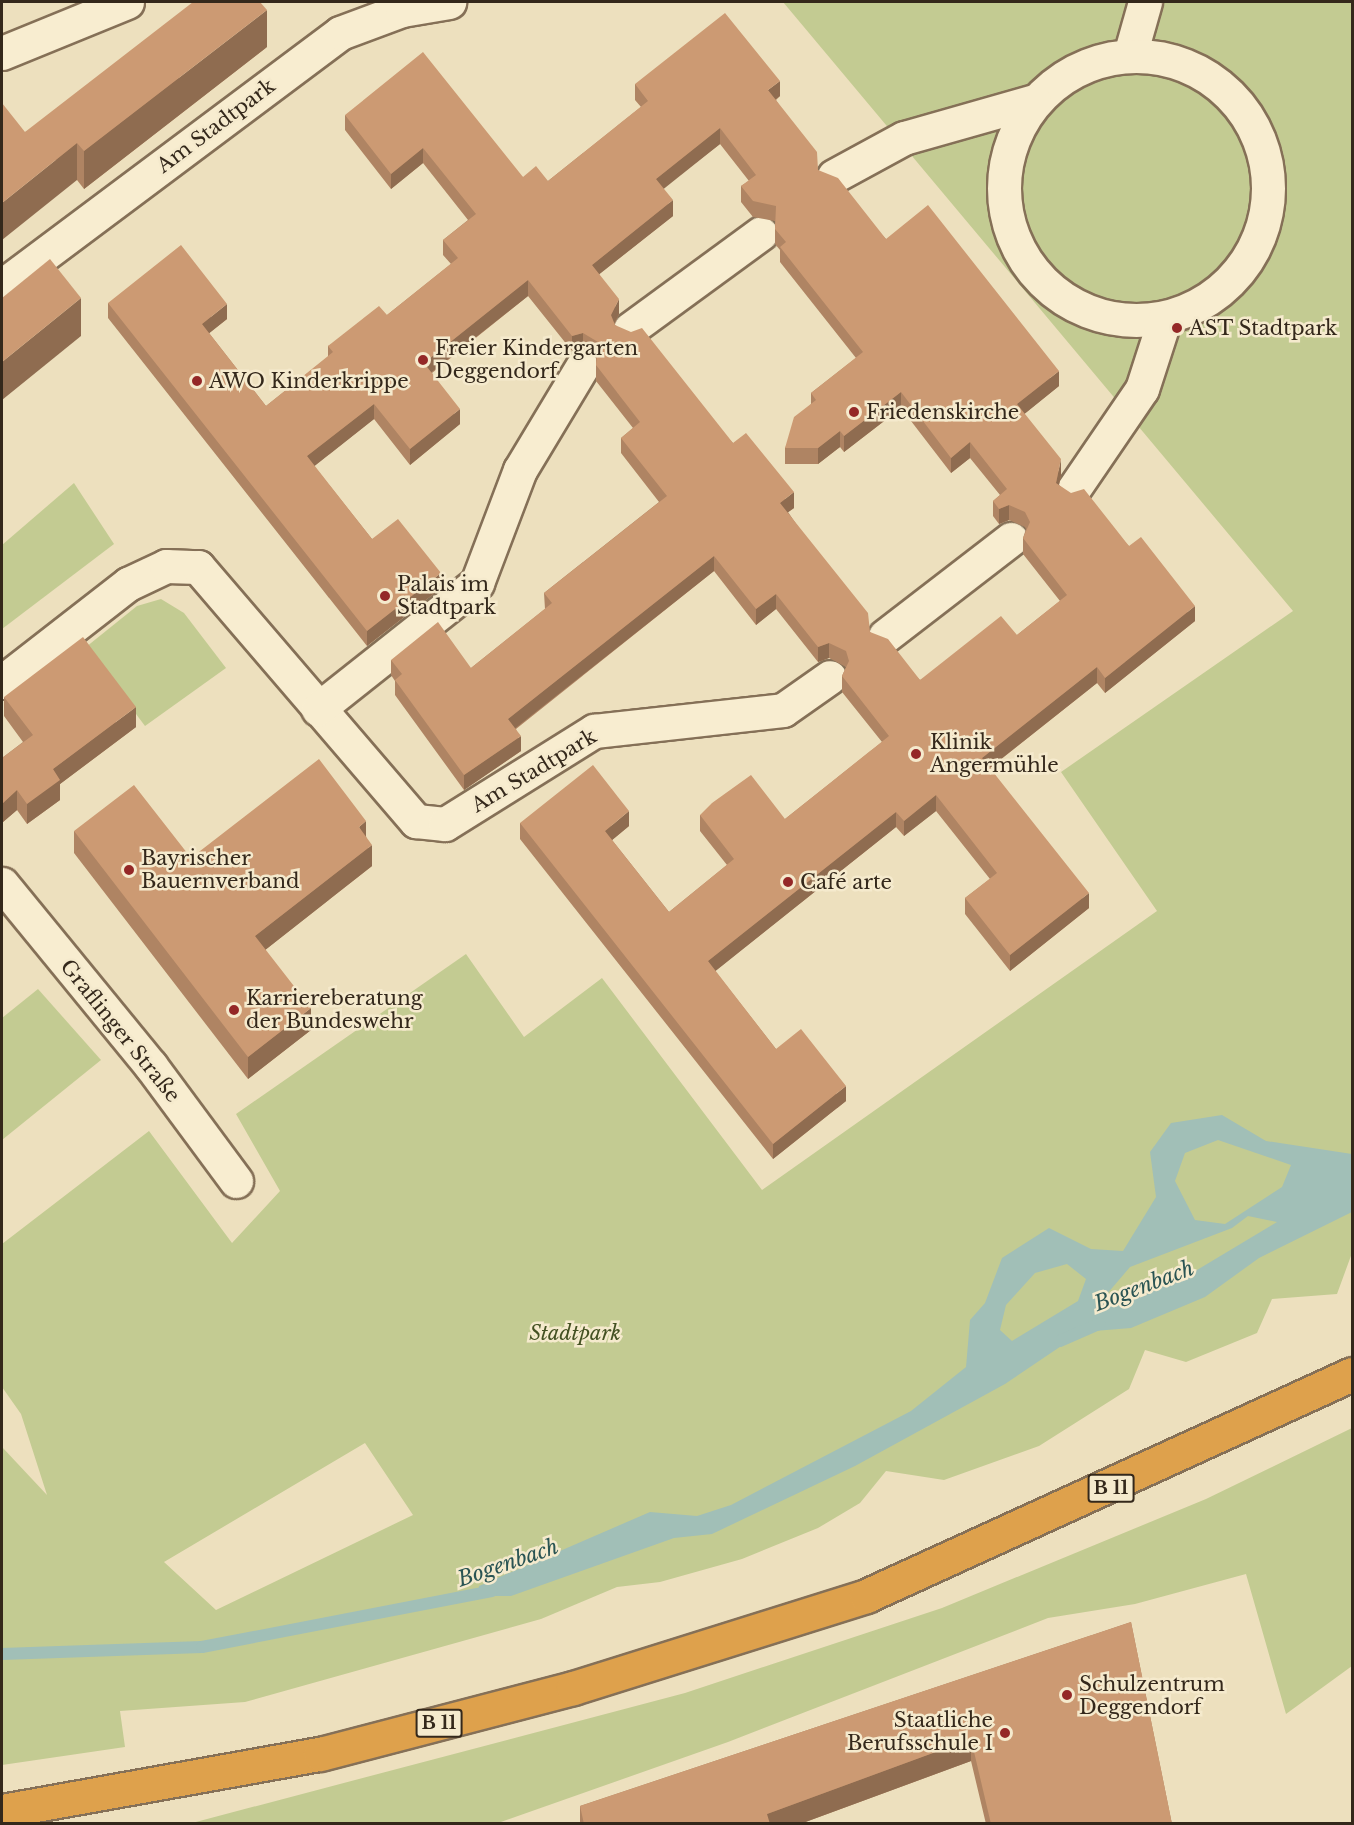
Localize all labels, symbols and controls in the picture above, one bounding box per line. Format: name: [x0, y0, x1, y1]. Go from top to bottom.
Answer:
street label: Am Stadtpark: [152, 74, 280, 178]
place label: AST Stadtpark: [1189, 316, 1338, 340]
marker: AST Stadtpark: [1170, 321, 1184, 335]
place label: Freier Kindergarten Deggendorf: [435, 336, 639, 383]
marker: Freier Kindergarten Deggendorf: [416, 353, 430, 367]
place label: AWO Kinderkrippe: [209, 369, 409, 393]
marker: AWO Kinderkrippe: [190, 374, 204, 388]
place label: Friedenskirche: [866, 400, 1019, 424]
marker: Friedenskirche: [847, 405, 861, 419]
place label: Palais im Stadtpark: [397, 572, 496, 619]
marker: Palais im Stadtpark: [378, 589, 392, 603]
street label: Am Stadtpark: [467, 724, 601, 818]
place label: Klinik Angermühle: [930, 730, 1059, 777]
marker: Klinik Angermühle: [907, 745, 925, 763]
place label: Bayrischer Bauernverband: [141, 846, 299, 893]
marker: Bayrischer Bauernverband: [122, 863, 136, 877]
place label: Café arte: [800, 870, 892, 894]
marker: Café arte: [781, 875, 795, 889]
street label: Graflinger Straße: [55, 955, 185, 1107]
place label: Karriereberatung der Bundeswehr: [246, 987, 423, 1034]
marker: Karriereberatung der Bundeswehr: [227, 1003, 241, 1017]
water label: Bogenbach: [1090, 1255, 1198, 1317]
park label: Stadtpark: [529, 1321, 621, 1345]
road number: B 11: [1087, 1473, 1135, 1503]
water label: Bogenbach: [454, 1534, 562, 1592]
place label: Schulzentrum Deggendorf: [1079, 1672, 1225, 1719]
marker: Schulzentrum Deggendorf: [1060, 1688, 1074, 1702]
road number: B 11: [415, 1708, 463, 1738]
place label: Staatliche Berufsschule I: [847, 1709, 993, 1756]
marker: Staatliche Berufsschule I: [998, 1726, 1012, 1740]

